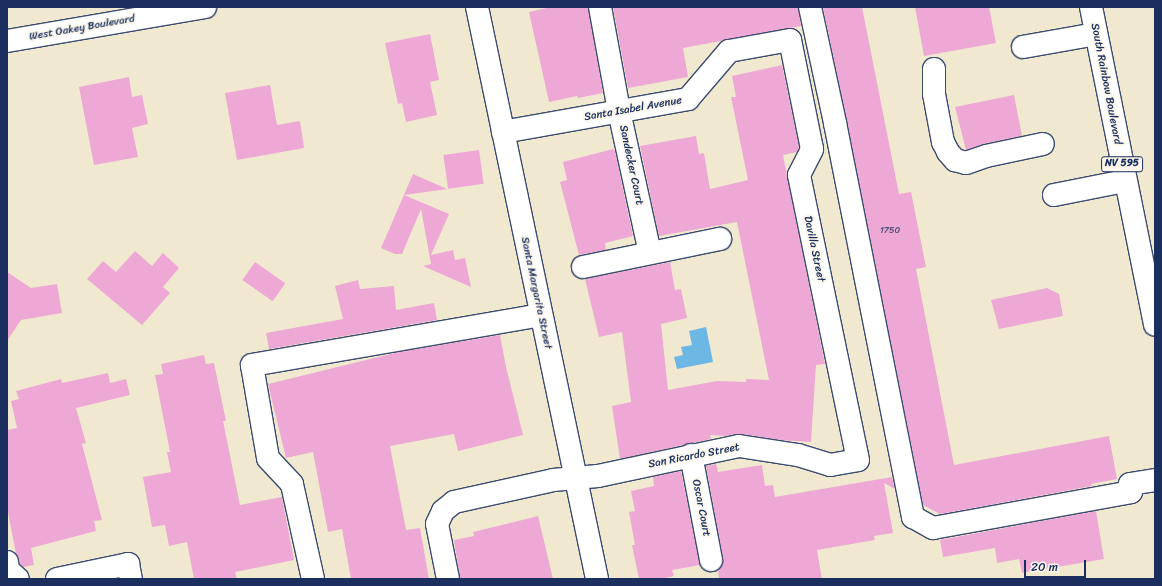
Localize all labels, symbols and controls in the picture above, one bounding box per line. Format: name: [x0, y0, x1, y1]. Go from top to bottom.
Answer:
street label: West Oakey Boulevard: [28, 12, 136, 44]
street label: South Rainbow Boulevard: [1088, 23, 1124, 145]
street label: Santa Isabel Avenue: [583, 94, 683, 124]
street label: Sandecker Court: [616, 124, 646, 206]
road number: NV 595: [1101, 156, 1143, 172]
street label: Davilla Street: [801, 215, 827, 283]
house number: 1750: [880, 225, 900, 235]
street label: Santa Margarita Street: [518, 236, 554, 350]
street label: San Ricardo Street: [647, 441, 741, 471]
street label: Oscar Court: [689, 478, 713, 538]
scale bar: [1026, 552, 1088, 578]
text: 20 m: [1031, 556, 1058, 578]

